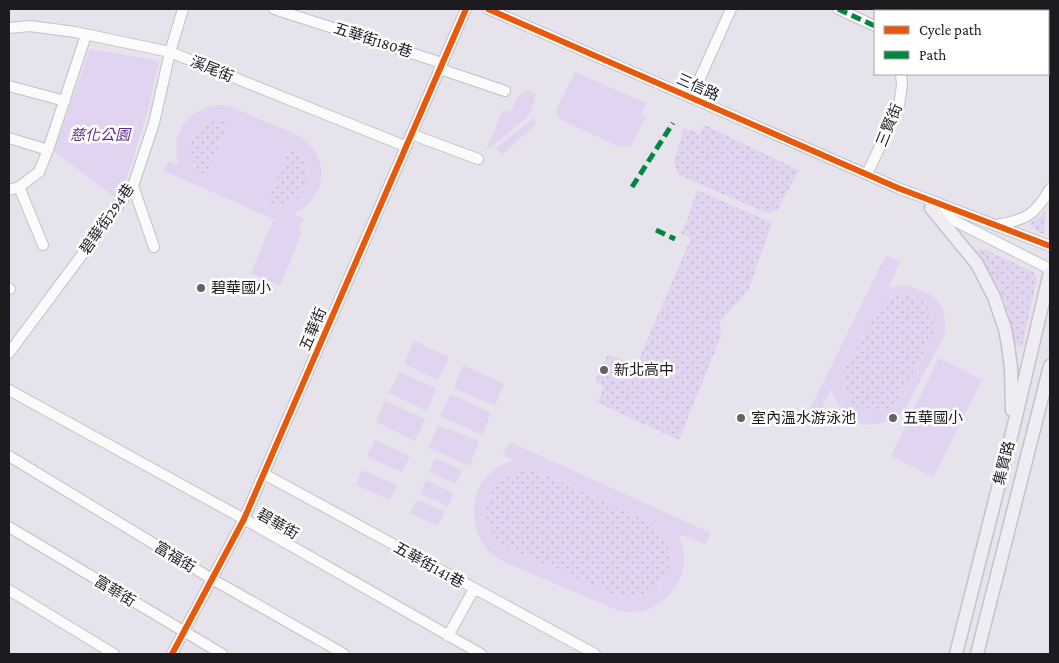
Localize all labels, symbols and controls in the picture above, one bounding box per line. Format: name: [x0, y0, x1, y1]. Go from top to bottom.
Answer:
legend: [874, 10, 1049, 75]
street label: 五華街180巷: [332, 20, 414, 60]
text: Cycle path: [919, 22, 982, 39]
text: Path: [919, 47, 946, 63]
street label: 溪尾街: [188, 53, 236, 85]
street label: 三信路: [674, 71, 722, 103]
street label: 三賢街: [873, 101, 905, 149]
park label: 慈化公園: [70, 127, 132, 143]
street label: 碧華街294巷: [77, 181, 137, 257]
place label: 碧華國小: [211, 280, 271, 296]
marker: 碧華國小: [195, 282, 207, 294]
street label: 五華街: [297, 305, 329, 353]
place label: 新北高中: [614, 361, 674, 378]
marker: 新北高中: [598, 364, 610, 376]
place label: 室內溫水游泳池: [751, 410, 856, 426]
place label: 五華國小: [903, 410, 963, 426]
marker: 室內溫水游泳池: [735, 412, 747, 424]
marker: 五華國小: [887, 412, 899, 424]
street label: 集賢路: [991, 439, 1017, 487]
street label: 碧華街: [255, 506, 301, 542]
street label: 富福街: [152, 539, 198, 575]
street label: 五華街141巷: [391, 539, 467, 591]
street label: 富華街: [92, 573, 138, 609]

